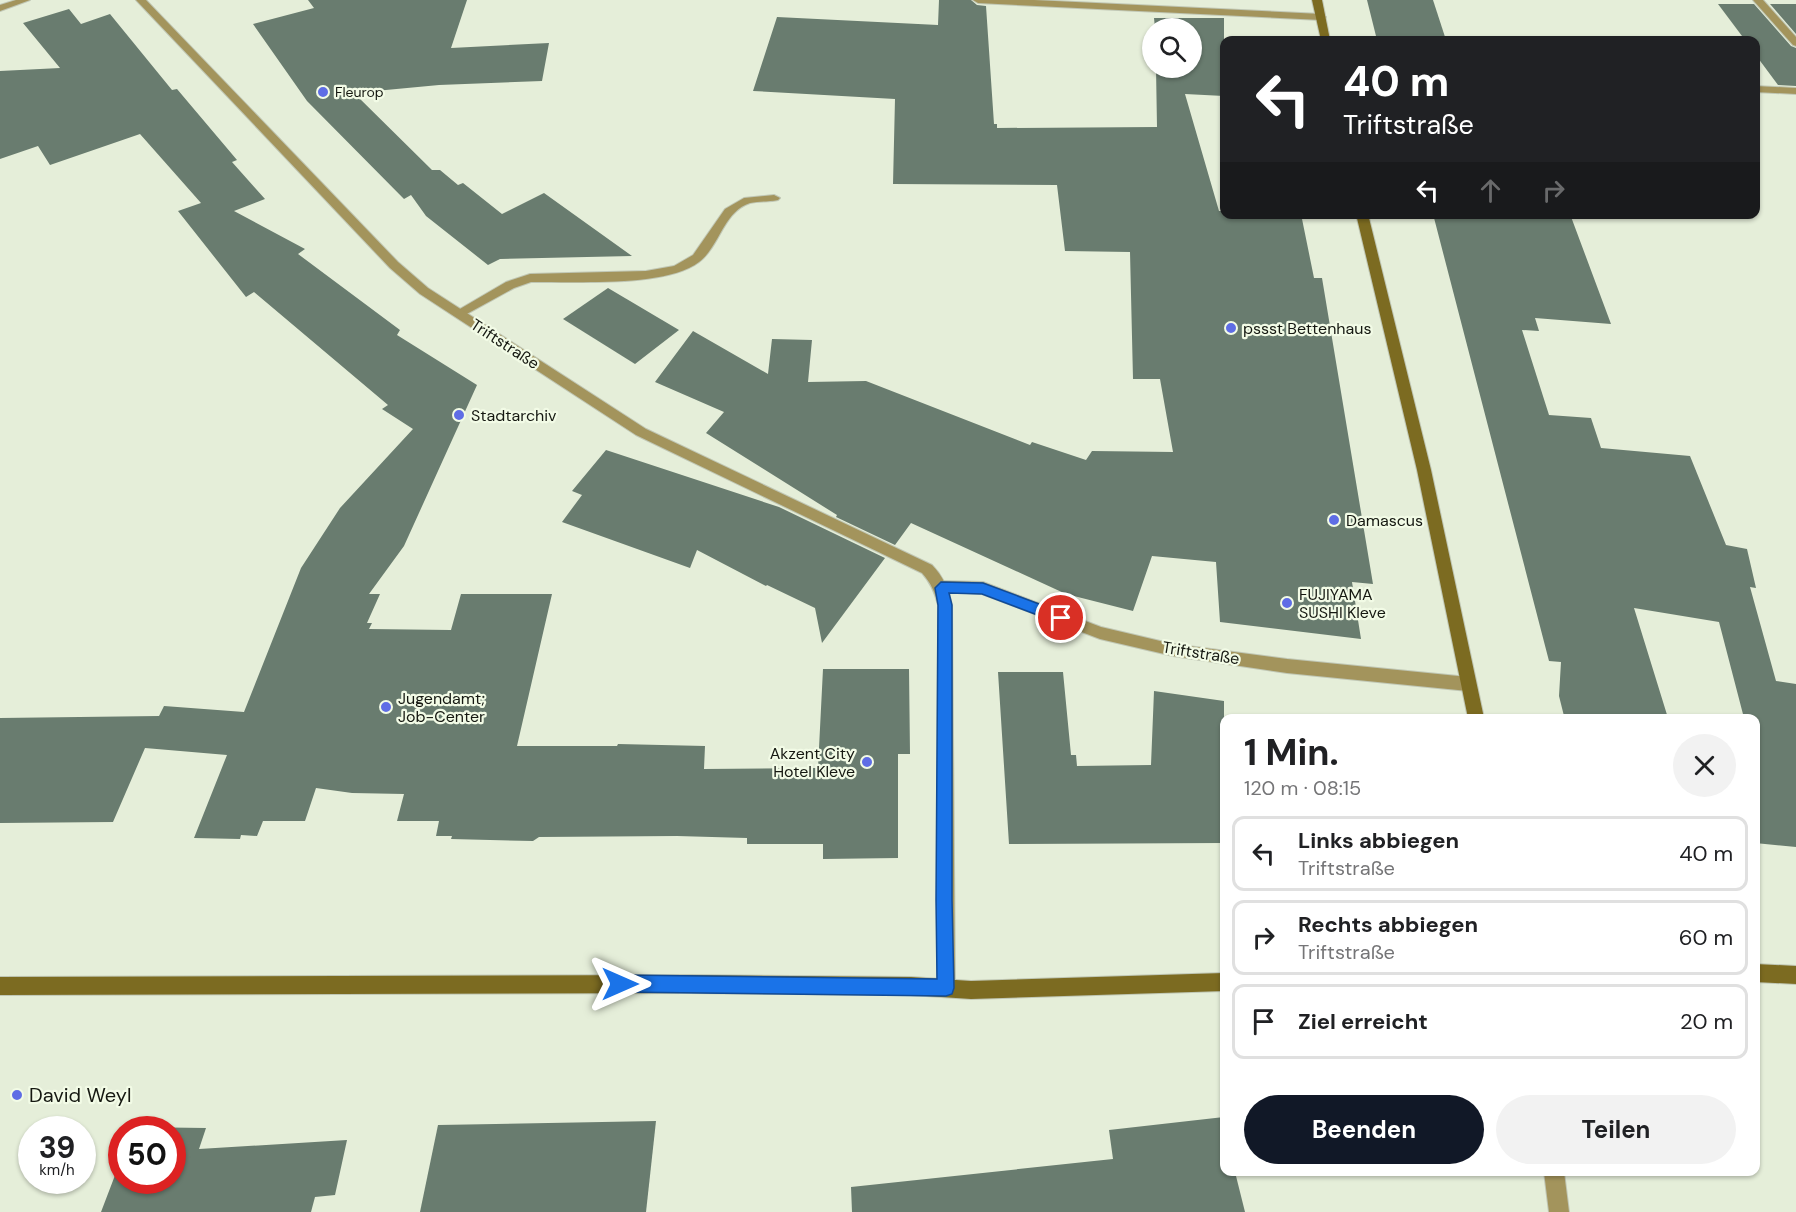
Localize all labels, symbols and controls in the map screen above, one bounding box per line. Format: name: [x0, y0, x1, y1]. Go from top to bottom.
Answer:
map controls: [1142, 18, 1202, 78]
button: search: [1142, 18, 1202, 78]
text: 40 m: [1343, 54, 1449, 109]
icon: left: [1244, 60, 1322, 138]
place label: Fleurop: [335, 83, 384, 101]
marker: Fleurop: [316, 85, 330, 99]
text: Triftstraße: [1343, 107, 1474, 142]
icon: left: [1411, 174, 1444, 207]
icon: ahead: [1474, 174, 1507, 207]
icon: right: [1537, 174, 1570, 207]
street label: Triftstraße: [467, 314, 543, 374]
place label: pssst Bettenhaus: [1243, 318, 1371, 339]
marker: pssst Bettenhaus: [1224, 321, 1238, 335]
place label: Stadtarchiv: [471, 405, 557, 426]
marker: Stadtarchiv: [452, 408, 466, 422]
place label: Damascus: [1346, 510, 1423, 531]
marker: Damascus: [1327, 513, 1341, 527]
place label: FUJIYAMA SUSHI Kleve: [1299, 584, 1386, 623]
pin: [1035, 592, 1086, 643]
marker: FUJIYAMA SUSHI Kleve: [1280, 596, 1294, 610]
icon: arrive: [1044, 601, 1077, 634]
street label: Triftstraße: [1161, 637, 1241, 669]
place label: Jugendamt; Job-Center: [398, 688, 485, 727]
marker: Jugendamt; Job-Center: [379, 700, 393, 714]
text: 1 Min.: [1244, 729, 1339, 776]
button: close: [1673, 734, 1736, 797]
place label: Akzent City Hotel Kleve: [770, 743, 855, 782]
marker: Akzent City Hotel Kleve: [860, 755, 874, 769]
text: 120 m · 08:15: [1244, 775, 1361, 801]
text: Links abbiegen: [1298, 826, 1459, 855]
icon: left: [1247, 837, 1280, 870]
text: 40 m: [1679, 839, 1733, 868]
text: Triftstraße: [1298, 855, 1395, 881]
text: Rechts abbiegen: [1298, 910, 1478, 939]
icon: right: [1247, 921, 1280, 954]
text: 60 m: [1679, 923, 1733, 952]
text: Triftstraße: [1298, 939, 1395, 965]
position arrow: [588, 952, 652, 1016]
icon: arrive: [1247, 1005, 1280, 1038]
text: Ziel erreicht: [1298, 1007, 1428, 1036]
text: 20 m: [1680, 1007, 1733, 1036]
place label: David Weyl: [29, 1082, 131, 1108]
marker: David Weyl: [10, 1088, 24, 1102]
button: Beenden: [1244, 1095, 1484, 1164]
button: Teilen: [1496, 1095, 1736, 1164]
speed limit sign: 50: [108, 1116, 186, 1194]
text: 39: [39, 1128, 75, 1167]
text: km/h: [39, 1160, 75, 1180]

